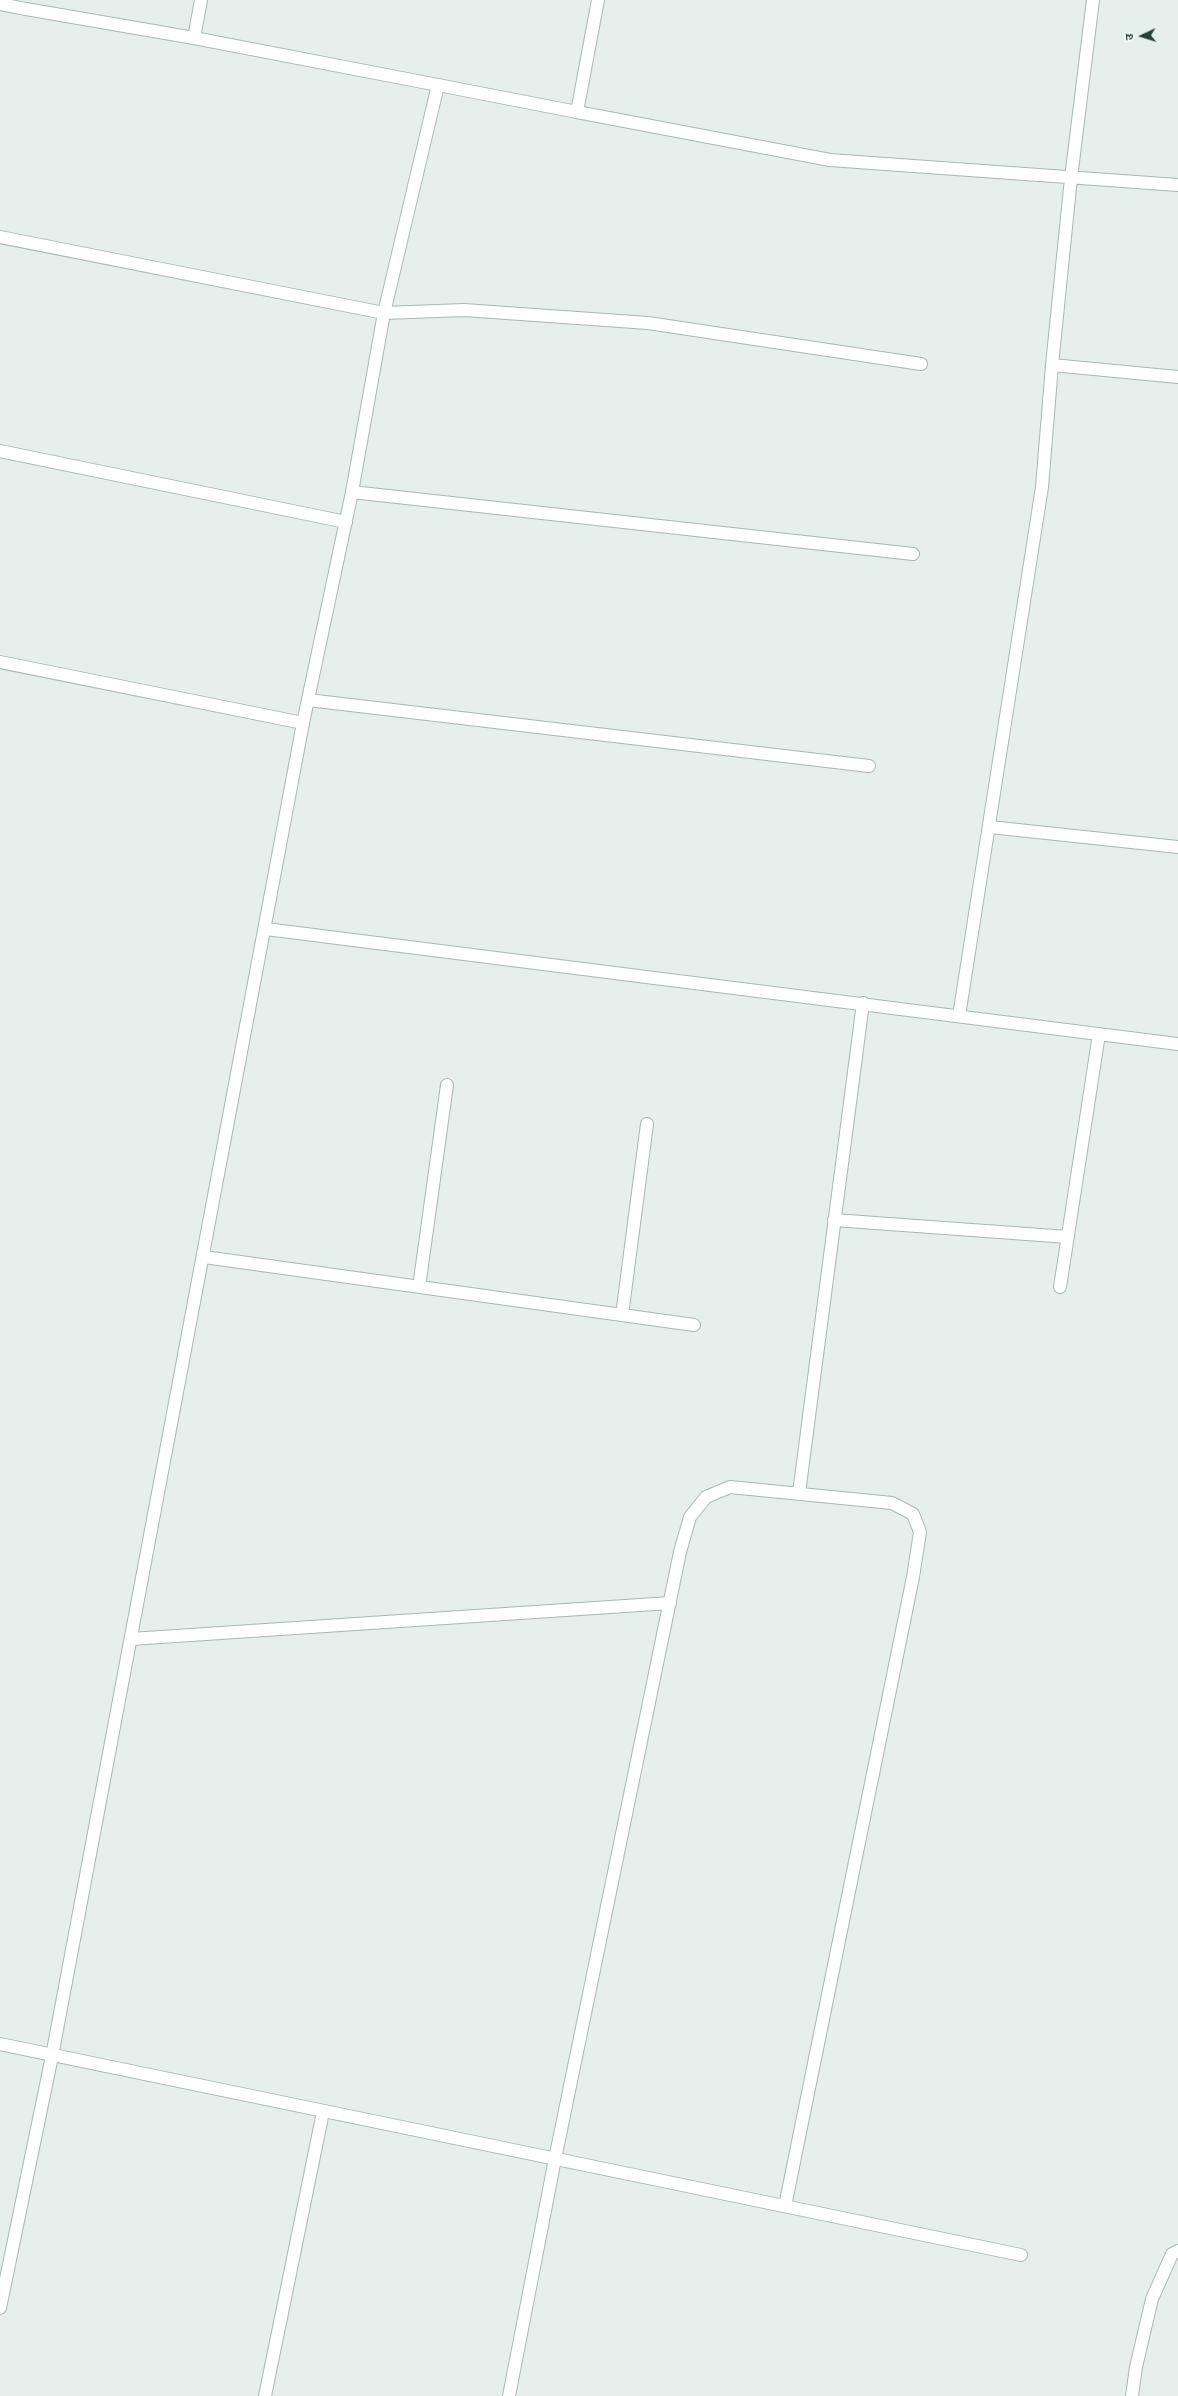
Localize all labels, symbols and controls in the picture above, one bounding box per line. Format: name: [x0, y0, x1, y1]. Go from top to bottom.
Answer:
north arrow: [1122, 16, 1162, 56]
text: उ: [1123, 33, 1136, 41]

